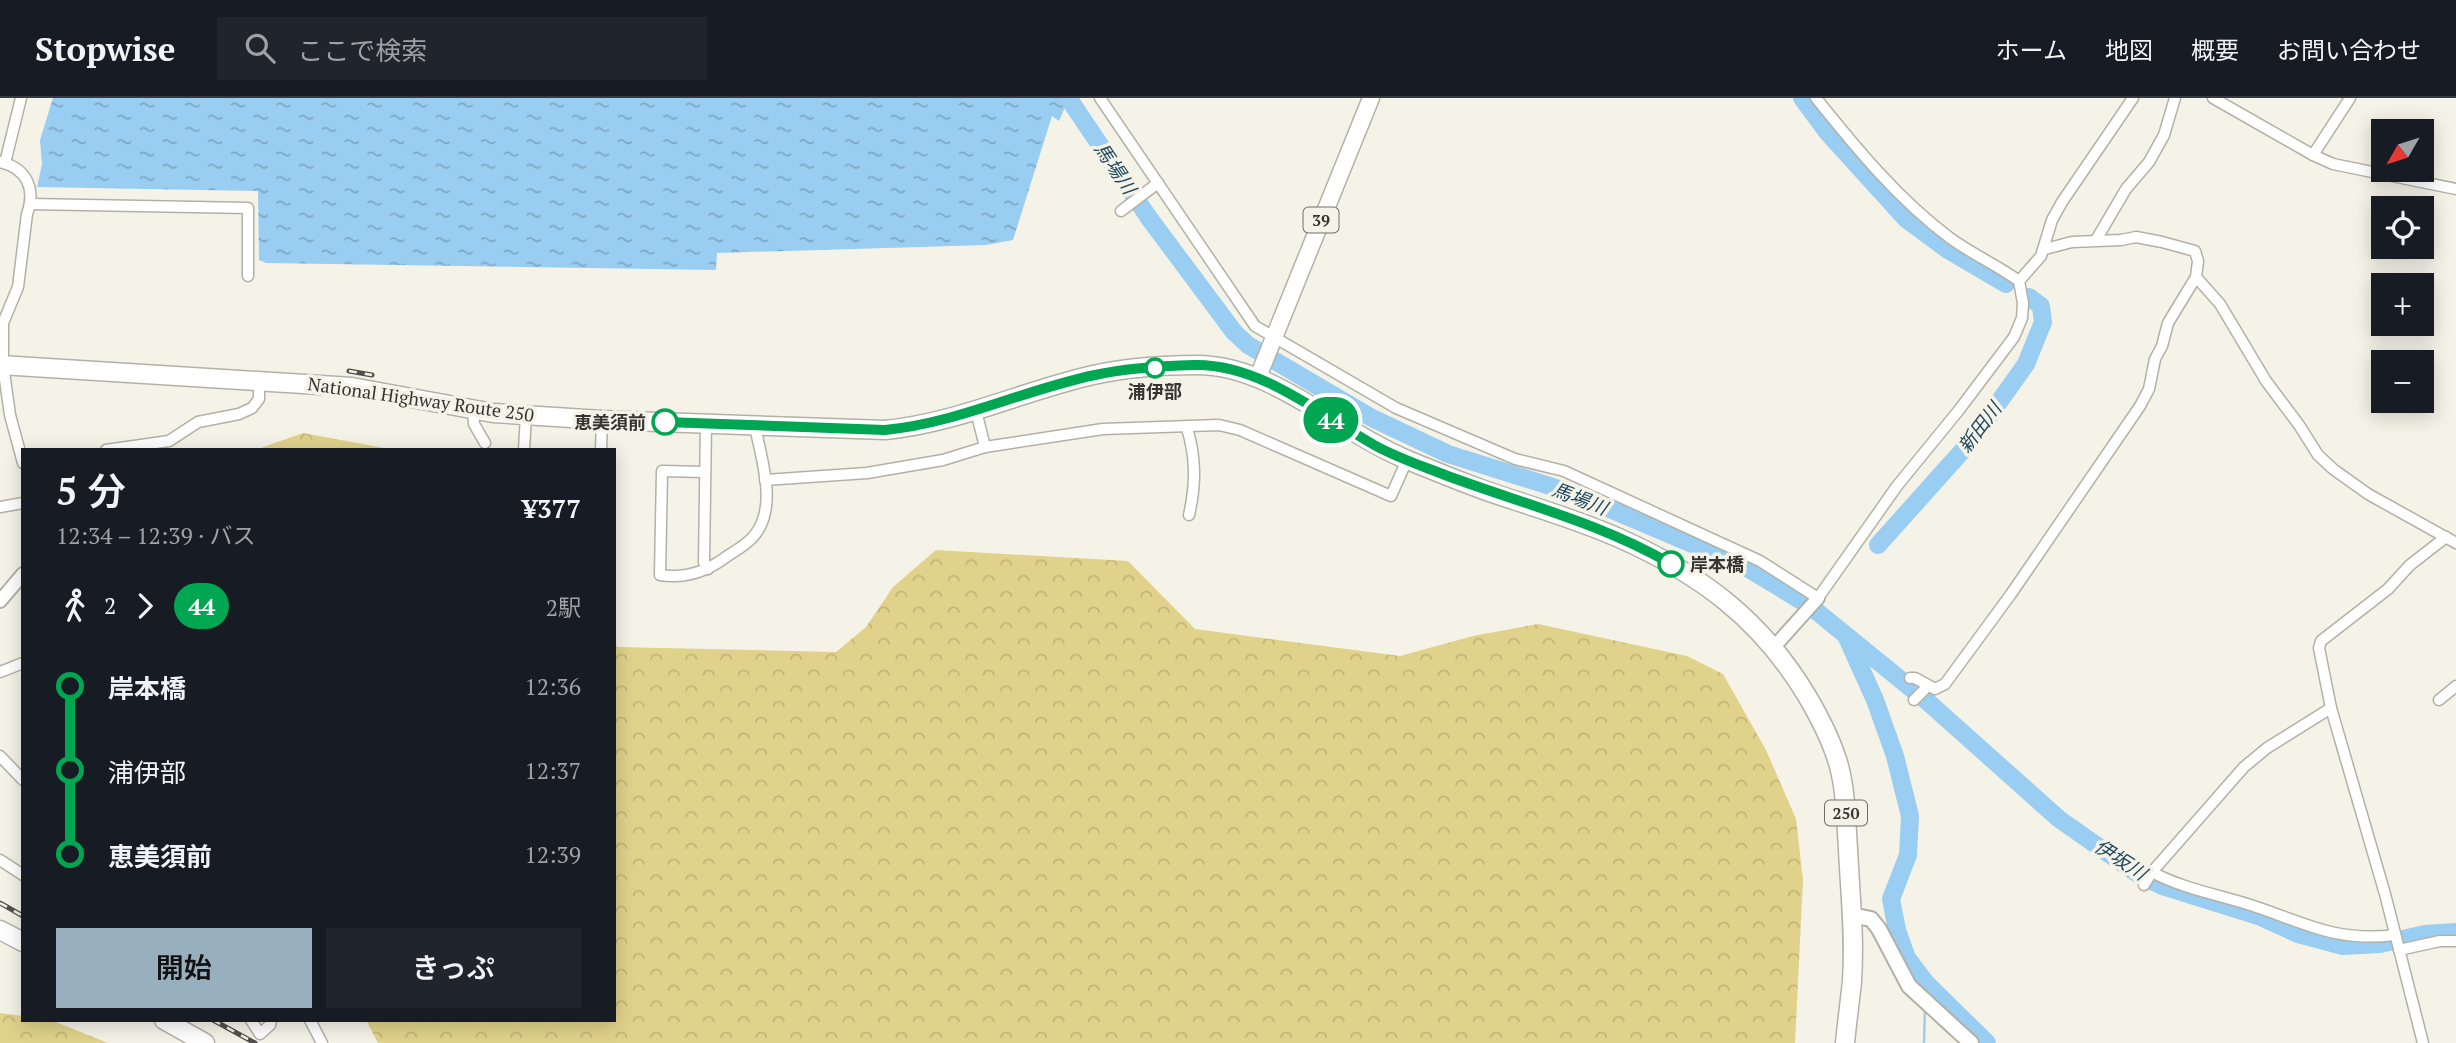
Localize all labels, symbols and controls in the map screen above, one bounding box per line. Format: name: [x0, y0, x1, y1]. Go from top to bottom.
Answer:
search box: [217, 17, 707, 80]
text: Stopwise: [35, 27, 175, 70]
icon: search: [241, 29, 279, 67]
text: ここで検索: [297, 33, 427, 67]
text: ホーム: [1996, 34, 2067, 66]
text: 地図: [2105, 34, 2153, 66]
text: 概要: [2191, 34, 2239, 66]
text: お問い合わせ: [2277, 34, 2421, 66]
north arrow: [2371, 119, 2434, 182]
map controls: [2371, 119, 2434, 413]
water label: 馬場川: [1090, 137, 1143, 200]
button: locate: [2371, 196, 2434, 259]
road number: 39: [1304, 208, 1338, 232]
button: +: [2371, 273, 2434, 336]
button: −: [2371, 350, 2434, 413]
marker: 浦伊部: [1145, 358, 1165, 378]
street label: National Highway Route 250: [306, 371, 536, 427]
place label: 浦伊部: [1128, 379, 1182, 403]
water label: 新田川: [1952, 395, 2007, 457]
line badge: 44: [1300, 397, 1362, 443]
text: 44: [1317, 404, 1345, 436]
marker: 恵美須前: [652, 409, 678, 435]
place label: 恵美須前: [574, 410, 646, 434]
text: 5 分: [56, 466, 126, 516]
water label: 馬場川: [1549, 476, 1613, 521]
text: ¥377: [522, 491, 581, 525]
text: 12:34 – 12:39 · バス: [56, 520, 256, 551]
marker: 岸本橋: [1658, 551, 1684, 577]
place label: 岸本橋: [1690, 552, 1744, 576]
icon: walk: [56, 587, 94, 625]
icon: forward: [126, 587, 164, 625]
text: 2: [104, 590, 116, 621]
text: 44: [188, 590, 215, 622]
text: 2駅: [546, 592, 581, 623]
text: 岸本橋: [108, 671, 186, 705]
text: 12:36: [524, 671, 581, 702]
text: 浦伊部: [108, 755, 186, 789]
text: 12:37: [524, 755, 581, 786]
road number: 250: [1825, 800, 1867, 826]
water label: 伊坂川: [2090, 833, 2153, 886]
text: 恵美須前: [108, 839, 212, 873]
text: 12:39: [524, 839, 581, 870]
button: 開始: [56, 928, 312, 1008]
button: きっぷ: [326, 928, 581, 1008]

